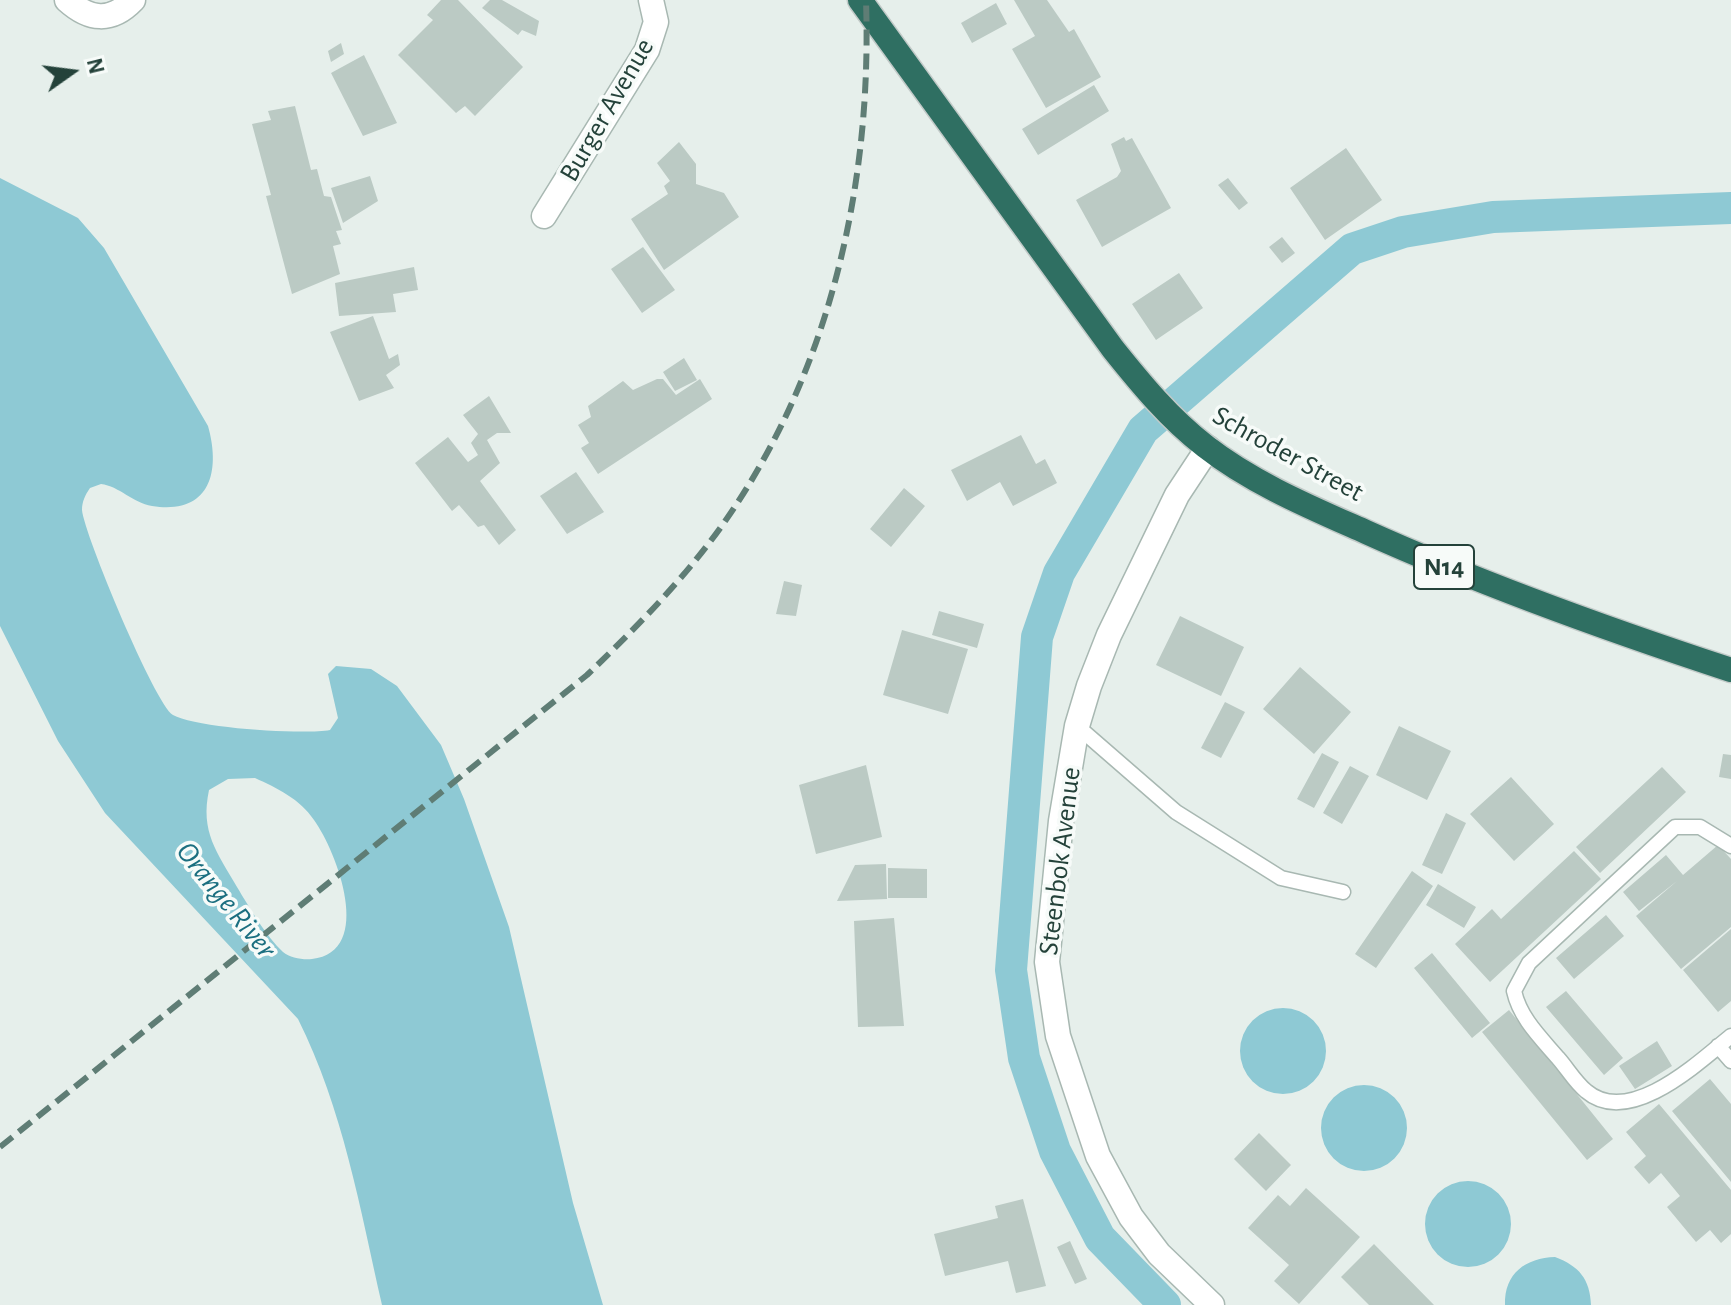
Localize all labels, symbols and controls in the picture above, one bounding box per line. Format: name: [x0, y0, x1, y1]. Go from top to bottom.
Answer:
north arrow: [32, 32, 112, 112]
street label: Burger Avenue: [552, 32, 662, 188]
text: N: [83, 56, 108, 76]
street label: Schroder Street: [1207, 399, 1369, 509]
road number: N14: [1414, 545, 1474, 589]
street label: Steenbok Avenue: [1032, 765, 1088, 957]
water label: Orange River: [168, 835, 284, 965]

